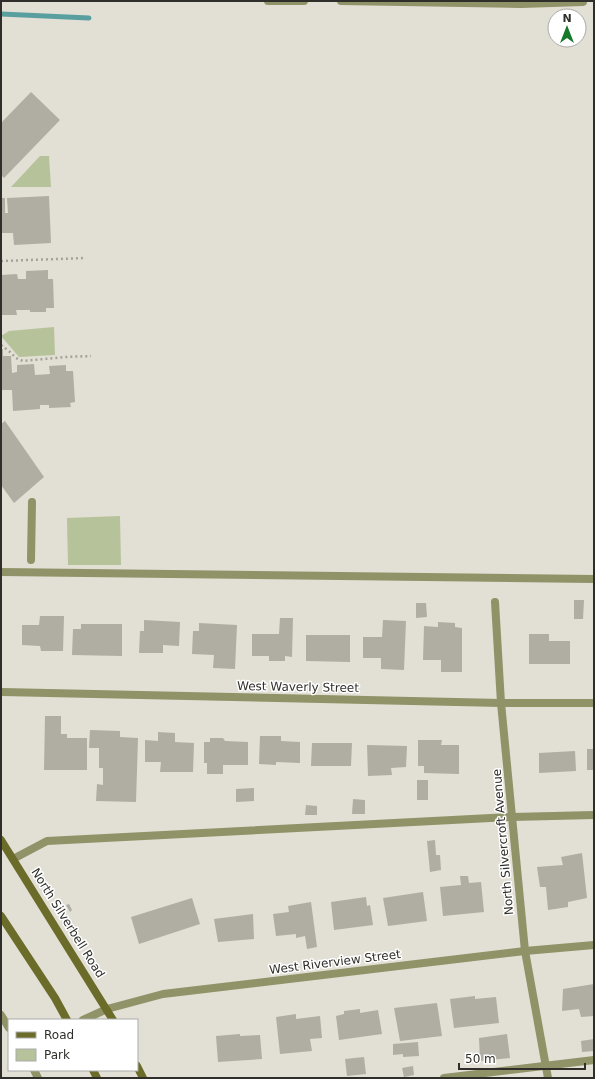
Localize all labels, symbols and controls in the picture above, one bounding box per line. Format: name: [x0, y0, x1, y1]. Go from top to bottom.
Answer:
north arrow: [547, 8, 587, 48]
text: N: [562, 12, 572, 25]
street label: West Waverly Street: [237, 679, 359, 695]
street label: North Silvercroft Avenue: [490, 768, 516, 916]
street label: North Silverbell Road: [28, 866, 108, 980]
street label: West Riverview Street: [268, 947, 402, 977]
legend: [8, 1019, 138, 1071]
text: Road: [44, 1028, 74, 1042]
scale bar: [459, 1045, 585, 1071]
text: Park: [44, 1048, 70, 1062]
text: 50 m: [465, 1052, 496, 1066]

